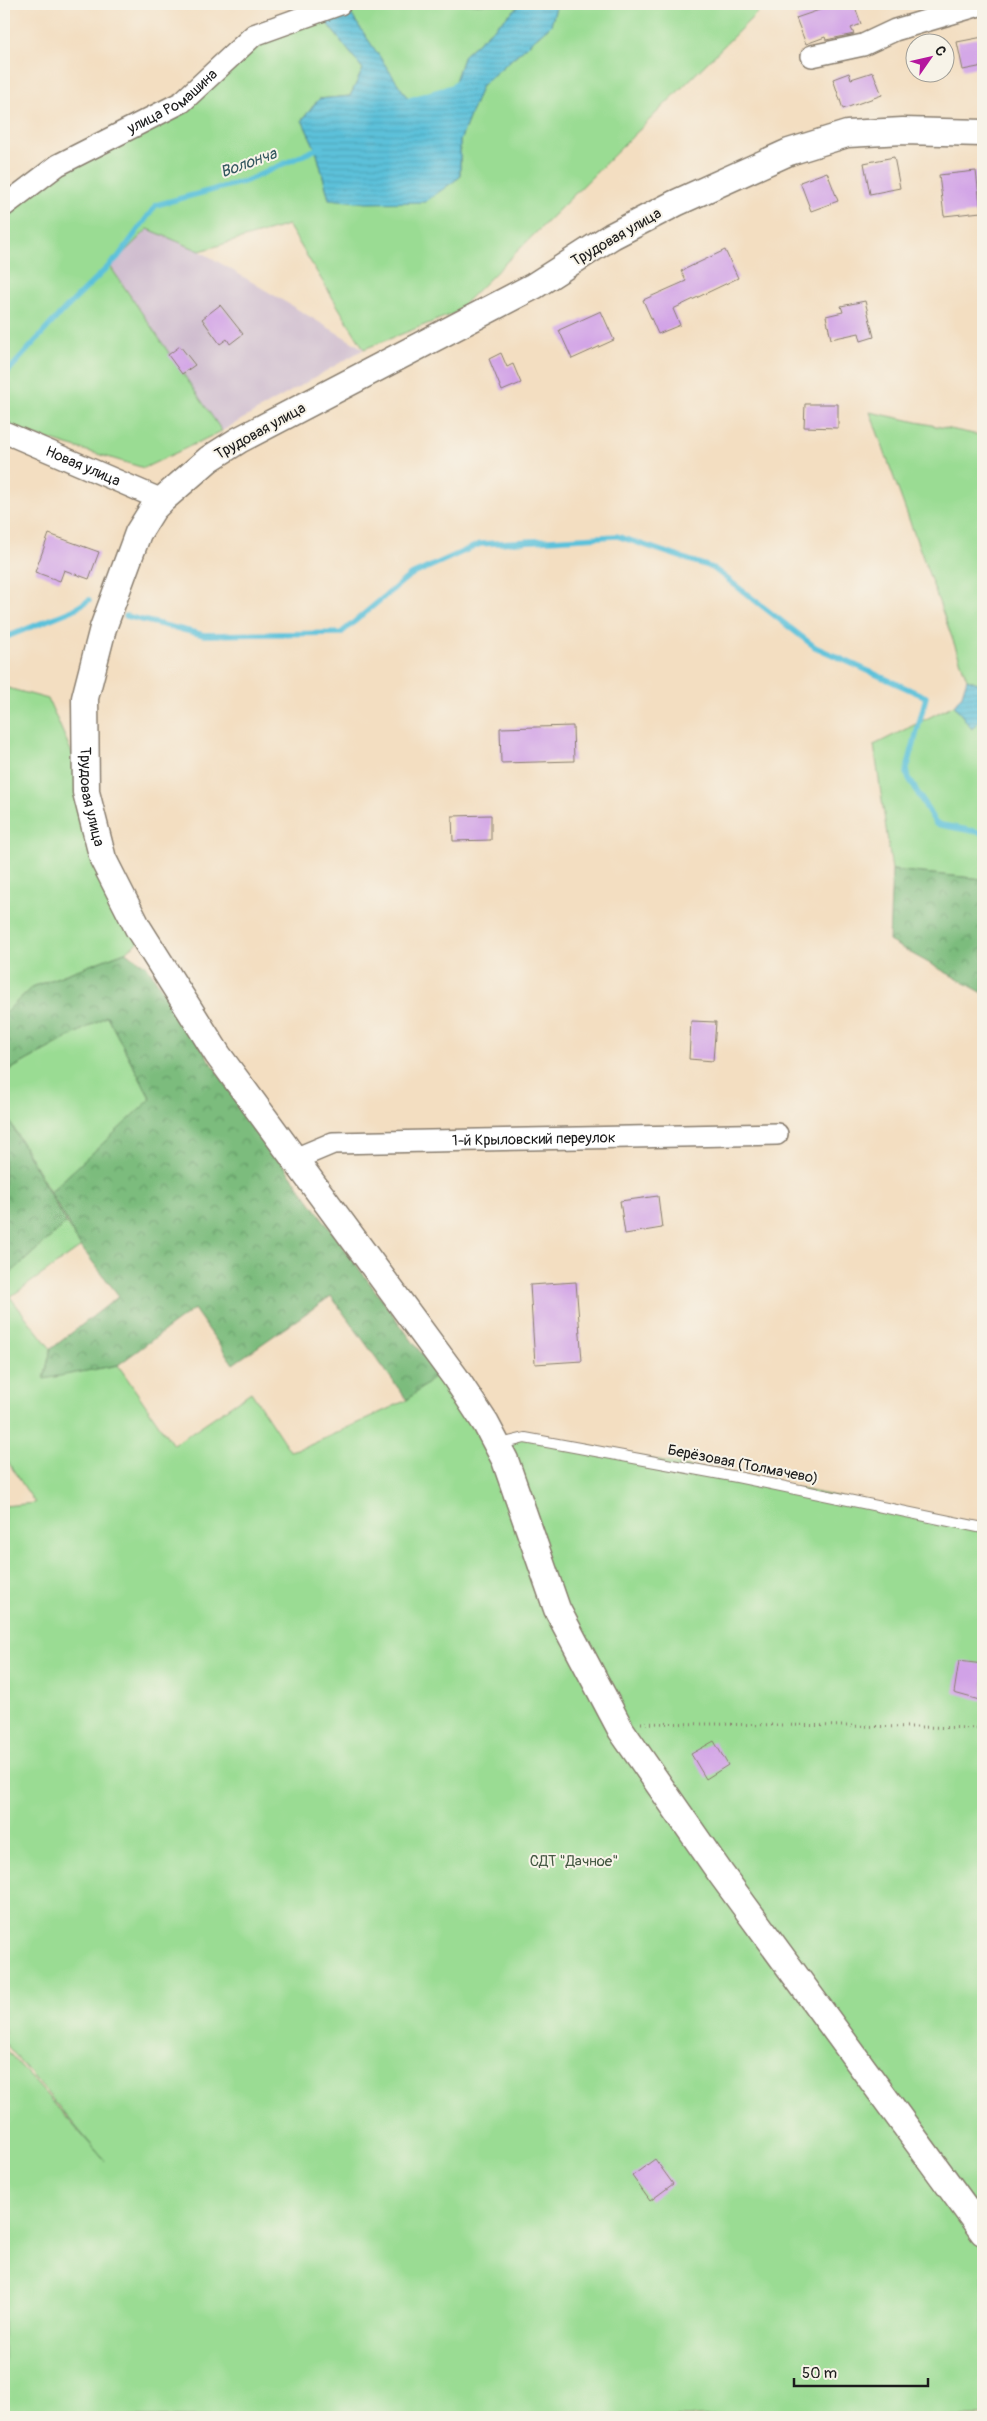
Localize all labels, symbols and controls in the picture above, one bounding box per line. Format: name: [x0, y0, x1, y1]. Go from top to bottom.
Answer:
north arrow: [904, 32, 954, 82]
text: С: [931, 43, 950, 60]
street label: улица Ромашина: [123, 65, 221, 139]
water label: Волонча: [218, 143, 281, 182]
street label: Трудовая улица: [568, 204, 665, 271]
street label: Трудовая улица: [212, 399, 309, 464]
street label: Новая улица: [42, 442, 123, 491]
street label: Трудовая улица: [76, 747, 108, 849]
street label: 1-й Крыловский переулок: [452, 1128, 616, 1151]
street label: Берёзовая (Толмачево): [666, 1441, 820, 1488]
park label: СДТ "Дачное": [530, 1852, 618, 1871]
scale bar: [794, 2356, 928, 2388]
text: 50 m: [802, 2364, 837, 2383]

